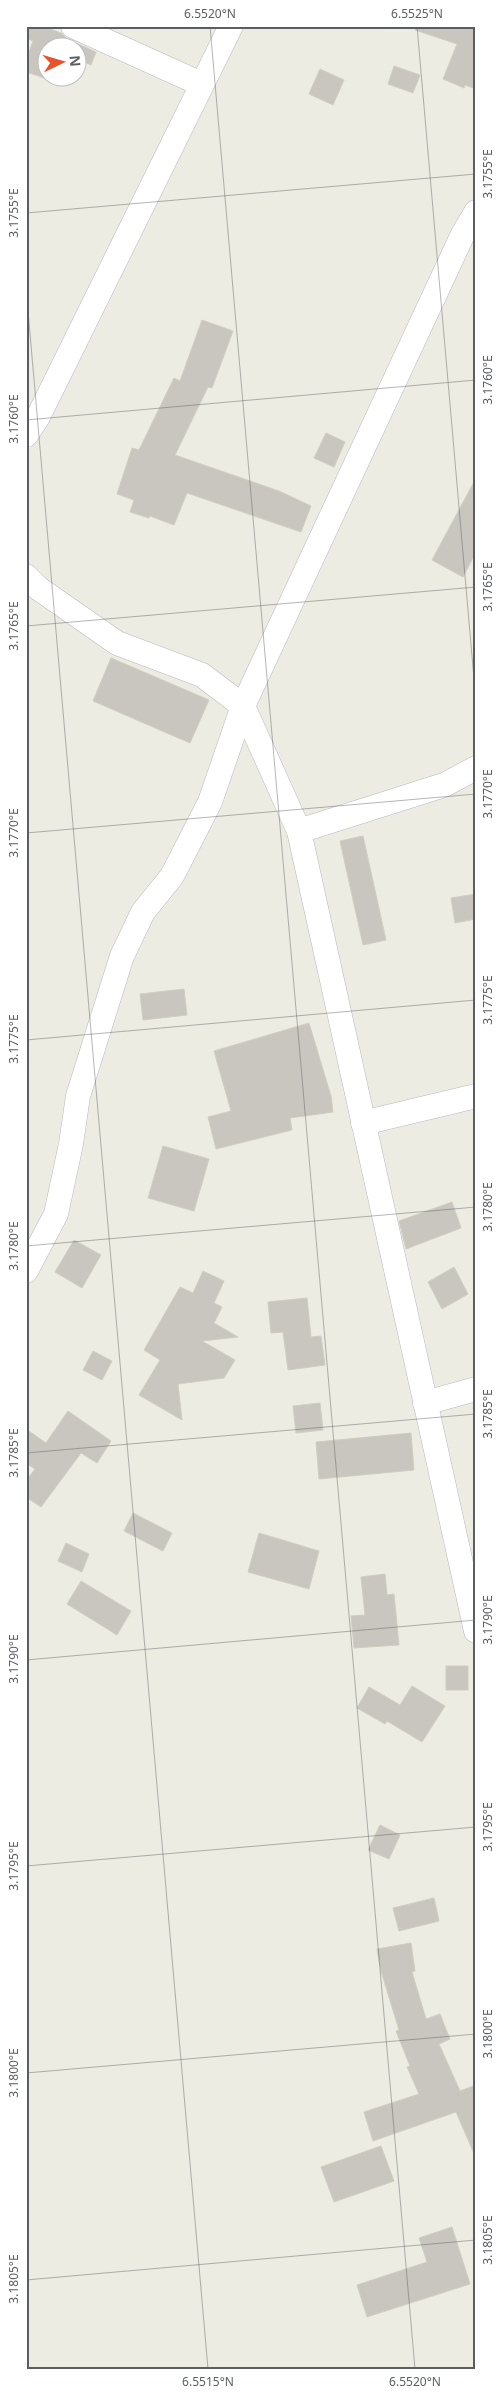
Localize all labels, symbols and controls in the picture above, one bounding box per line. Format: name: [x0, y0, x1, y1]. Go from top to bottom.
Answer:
text: 6.5520°N: [184, 5, 236, 22]
text: 6.5525°N: [391, 5, 443, 22]
north arrow: [38, 38, 88, 88]
text: N: [65, 54, 85, 67]
text: 3.1755°E: [479, 149, 496, 199]
text: 3.1755°E: [5, 188, 22, 238]
text: 3.1760°E: [479, 355, 496, 405]
text: 3.1760°E: [5, 394, 22, 444]
text: 3.1765°E: [479, 562, 496, 612]
text: 3.1765°E: [5, 601, 22, 651]
text: 3.1770°E: [479, 769, 496, 819]
text: 3.1770°E: [5, 808, 22, 858]
text: 3.1775°E: [479, 975, 496, 1025]
text: 3.1775°E: [5, 1014, 22, 1064]
text: 3.1780°E: [479, 1182, 496, 1232]
text: 3.1780°E: [5, 1221, 22, 1271]
text: 3.1785°E: [479, 1389, 496, 1439]
text: 3.1785°E: [5, 1428, 22, 1478]
text: 3.1790°E: [479, 1595, 496, 1645]
text: 3.1790°E: [5, 1634, 22, 1684]
text: 3.1795°E: [479, 1802, 496, 1852]
text: 3.1795°E: [5, 1841, 22, 1891]
text: 3.1800°E: [479, 2009, 496, 2059]
text: 3.1800°E: [5, 2048, 22, 2098]
text: 3.1805°E: [479, 2215, 496, 2265]
text: 3.1805°E: [5, 2254, 22, 2304]
text: 6.5515°N: [182, 2373, 234, 2390]
text: 6.5520°N: [389, 2373, 441, 2390]

